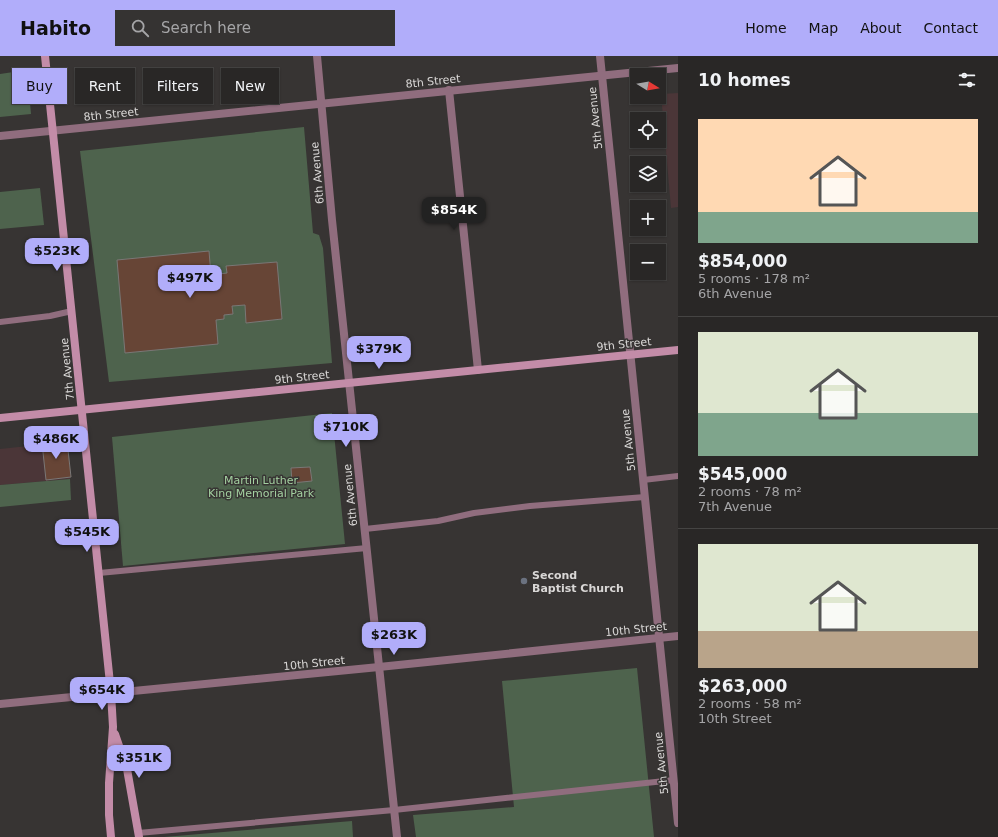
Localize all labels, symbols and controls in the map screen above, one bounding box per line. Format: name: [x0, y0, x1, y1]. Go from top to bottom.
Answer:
search box: [115, 10, 395, 46]
text: Habito: [20, 17, 91, 39]
icon: search: [129, 17, 151, 39]
text: Search here: [161, 19, 251, 37]
text: Home: [745, 20, 787, 36]
text: Map: [809, 20, 838, 36]
text: About: [860, 20, 902, 36]
text: Contact: [924, 20, 978, 36]
chip: Buy: [12, 68, 67, 104]
chip: Rent: [75, 68, 135, 104]
chip: Filters: [143, 68, 213, 104]
chip: New: [221, 68, 279, 104]
north arrow: [630, 68, 666, 104]
map controls: [630, 68, 666, 280]
icon: filters: [956, 69, 978, 91]
text: 10 homes: [698, 70, 791, 90]
street label: 8th Street: [405, 72, 462, 91]
street label: 5th Avenue: [586, 86, 605, 150]
street label: 8th Street: [83, 105, 140, 124]
button: locate: [630, 112, 666, 148]
street label: 6th Avenue: [308, 141, 327, 205]
icon: home: [802, 145, 874, 217]
button: layers: [630, 156, 666, 192]
pin: $854K: [426, 197, 482, 231]
button: +: [630, 200, 666, 236]
text: $854K: [431, 202, 477, 217]
pin: $523K: [29, 238, 85, 272]
text: $523K: [34, 243, 80, 258]
button: −: [630, 244, 666, 280]
text: $854,000: [698, 251, 787, 271]
pin: $497K: [162, 265, 218, 299]
text: $497K: [167, 270, 213, 285]
text: 5 rooms · 178 m²: [698, 271, 810, 286]
text: 6th Avenue: [698, 286, 772, 301]
street label: 9th Street: [596, 335, 653, 354]
pin: $379K: [351, 336, 407, 370]
street label: 7th Avenue: [58, 337, 77, 401]
text: $379K: [356, 341, 402, 356]
icon: home: [802, 358, 874, 430]
street label: 9th Street: [274, 368, 331, 387]
street label: 5th Avenue: [619, 408, 638, 472]
pin: $710K: [318, 414, 374, 448]
text: $710K: [323, 419, 369, 434]
pin: $486K: [28, 426, 84, 460]
text: $486K: [33, 431, 79, 446]
street label: 6th Avenue: [341, 463, 360, 527]
text: $545,000: [698, 464, 787, 484]
park label: Martin Luther King Memorial Park: [208, 474, 315, 500]
text: 2 rooms · 78 m²: [698, 484, 802, 499]
text: 7th Avenue: [698, 499, 772, 514]
pin: $545K: [59, 519, 115, 553]
text: $545K: [64, 524, 110, 539]
place label: Second Baptist Church: [532, 569, 624, 595]
icon: home: [802, 570, 874, 642]
marker: Second Baptist Church: [519, 576, 529, 586]
street label: 10th Street: [604, 620, 668, 639]
pin: $263K: [366, 622, 422, 656]
text: $263K: [371, 627, 417, 642]
street label: 10th Street: [282, 654, 346, 673]
text: $263,000: [698, 676, 787, 696]
pin: $654K: [74, 677, 130, 711]
text: $654K: [79, 682, 125, 697]
text: 2 rooms · 58 m²: [698, 696, 802, 711]
text: 10th Street: [698, 711, 772, 726]
street label: 5th Avenue: [652, 731, 671, 795]
pin: $351K: [111, 745, 167, 779]
text: $351K: [116, 750, 162, 765]

